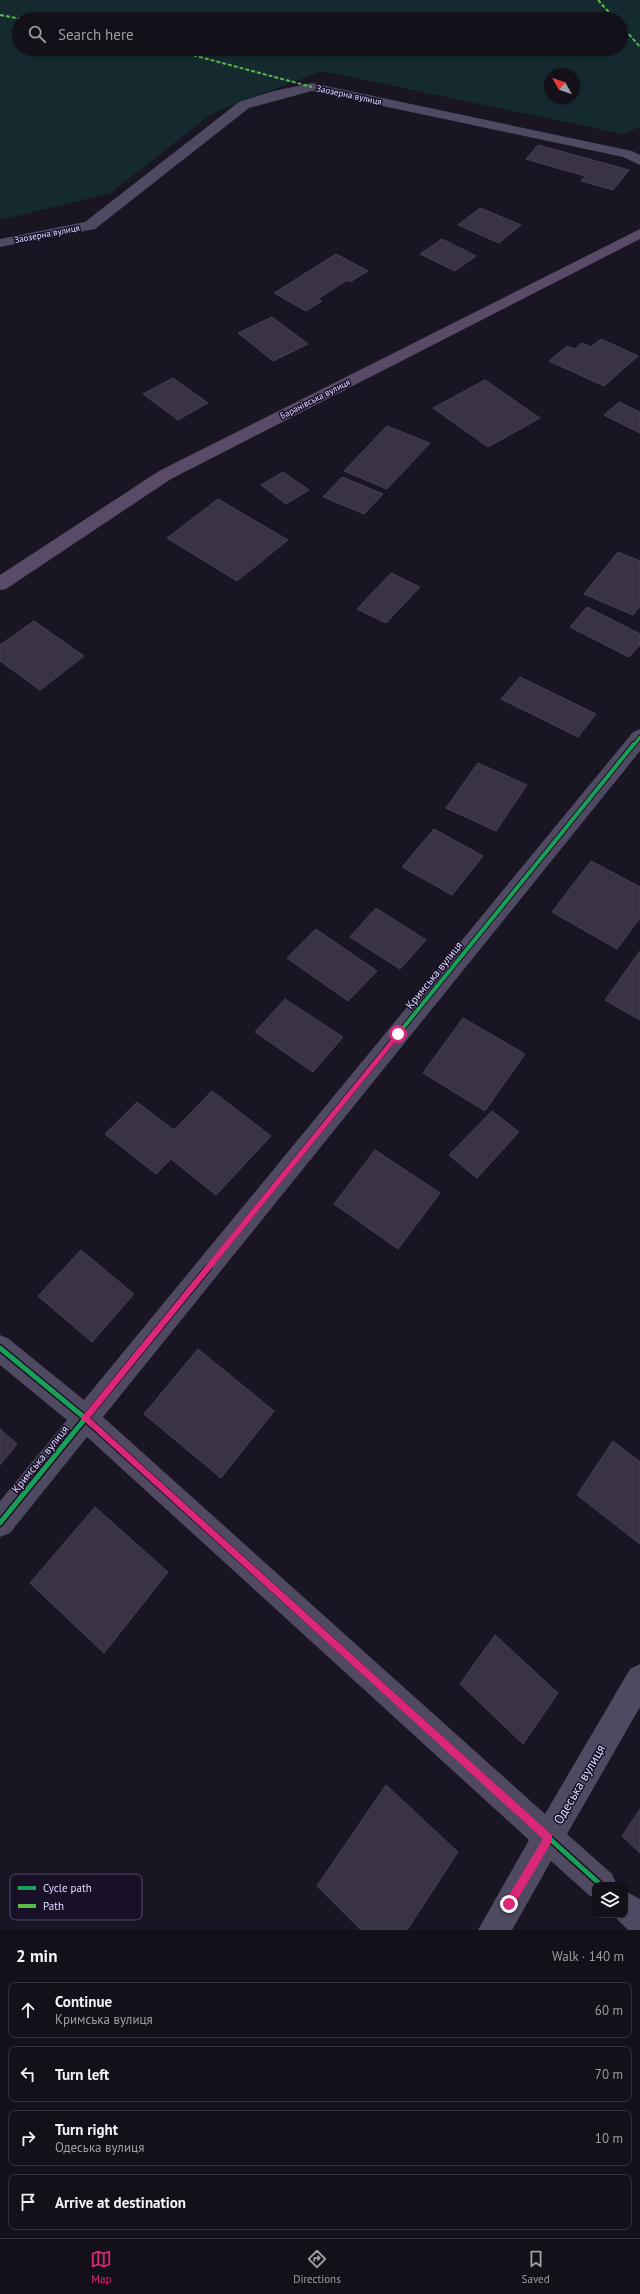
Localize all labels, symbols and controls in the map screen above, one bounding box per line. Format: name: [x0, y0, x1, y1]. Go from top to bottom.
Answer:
search box: [12, 12, 628, 56]
icon: search: [26, 23, 48, 45]
text: Search here: [58, 25, 134, 44]
north arrow: [544, 68, 580, 104]
street label: Заозерна вулиця: [315, 82, 383, 107]
street label: Заозерна вулиця: [13, 222, 81, 245]
street label: Баранівська вулиця: [278, 376, 352, 421]
street label: Кримська вулиця: [403, 938, 465, 1012]
route start: [389, 1025, 407, 1043]
street label: Кримська вулиця: [9, 1422, 71, 1496]
street label: Одеська вулиця: [550, 1741, 609, 1827]
legend: [10, 1874, 142, 1920]
text: Cycle path: [43, 1881, 92, 1895]
map controls: [592, 1882, 628, 1918]
button: layers: [592, 1882, 628, 1918]
route end: [500, 1895, 518, 1913]
text: Path: [43, 1899, 64, 1913]
text: 2 min: [16, 1945, 57, 1967]
text: Walk · 140 m: [552, 1948, 624, 1965]
text: Continue: [55, 1992, 112, 2011]
icon: ahead: [17, 1999, 39, 2021]
text: 60 m: [595, 2002, 623, 2019]
text: Кримська вулиця: [55, 2011, 153, 2028]
icon: left: [17, 2063, 39, 2085]
text: Turn left: [55, 2065, 109, 2084]
text: 70 m: [595, 2066, 623, 2083]
text: Turn right: [55, 2120, 118, 2139]
icon: right: [17, 2127, 39, 2149]
text: 10 m: [595, 2130, 623, 2147]
text: Одеська вулиця: [55, 2139, 144, 2156]
icon: arrive: [17, 2191, 39, 2213]
text: Arrive at destination: [55, 2193, 186, 2212]
tab: Map: [90, 2248, 112, 2286]
tab: Directions: [293, 2248, 341, 2286]
tab: Saved: [522, 2248, 550, 2286]

